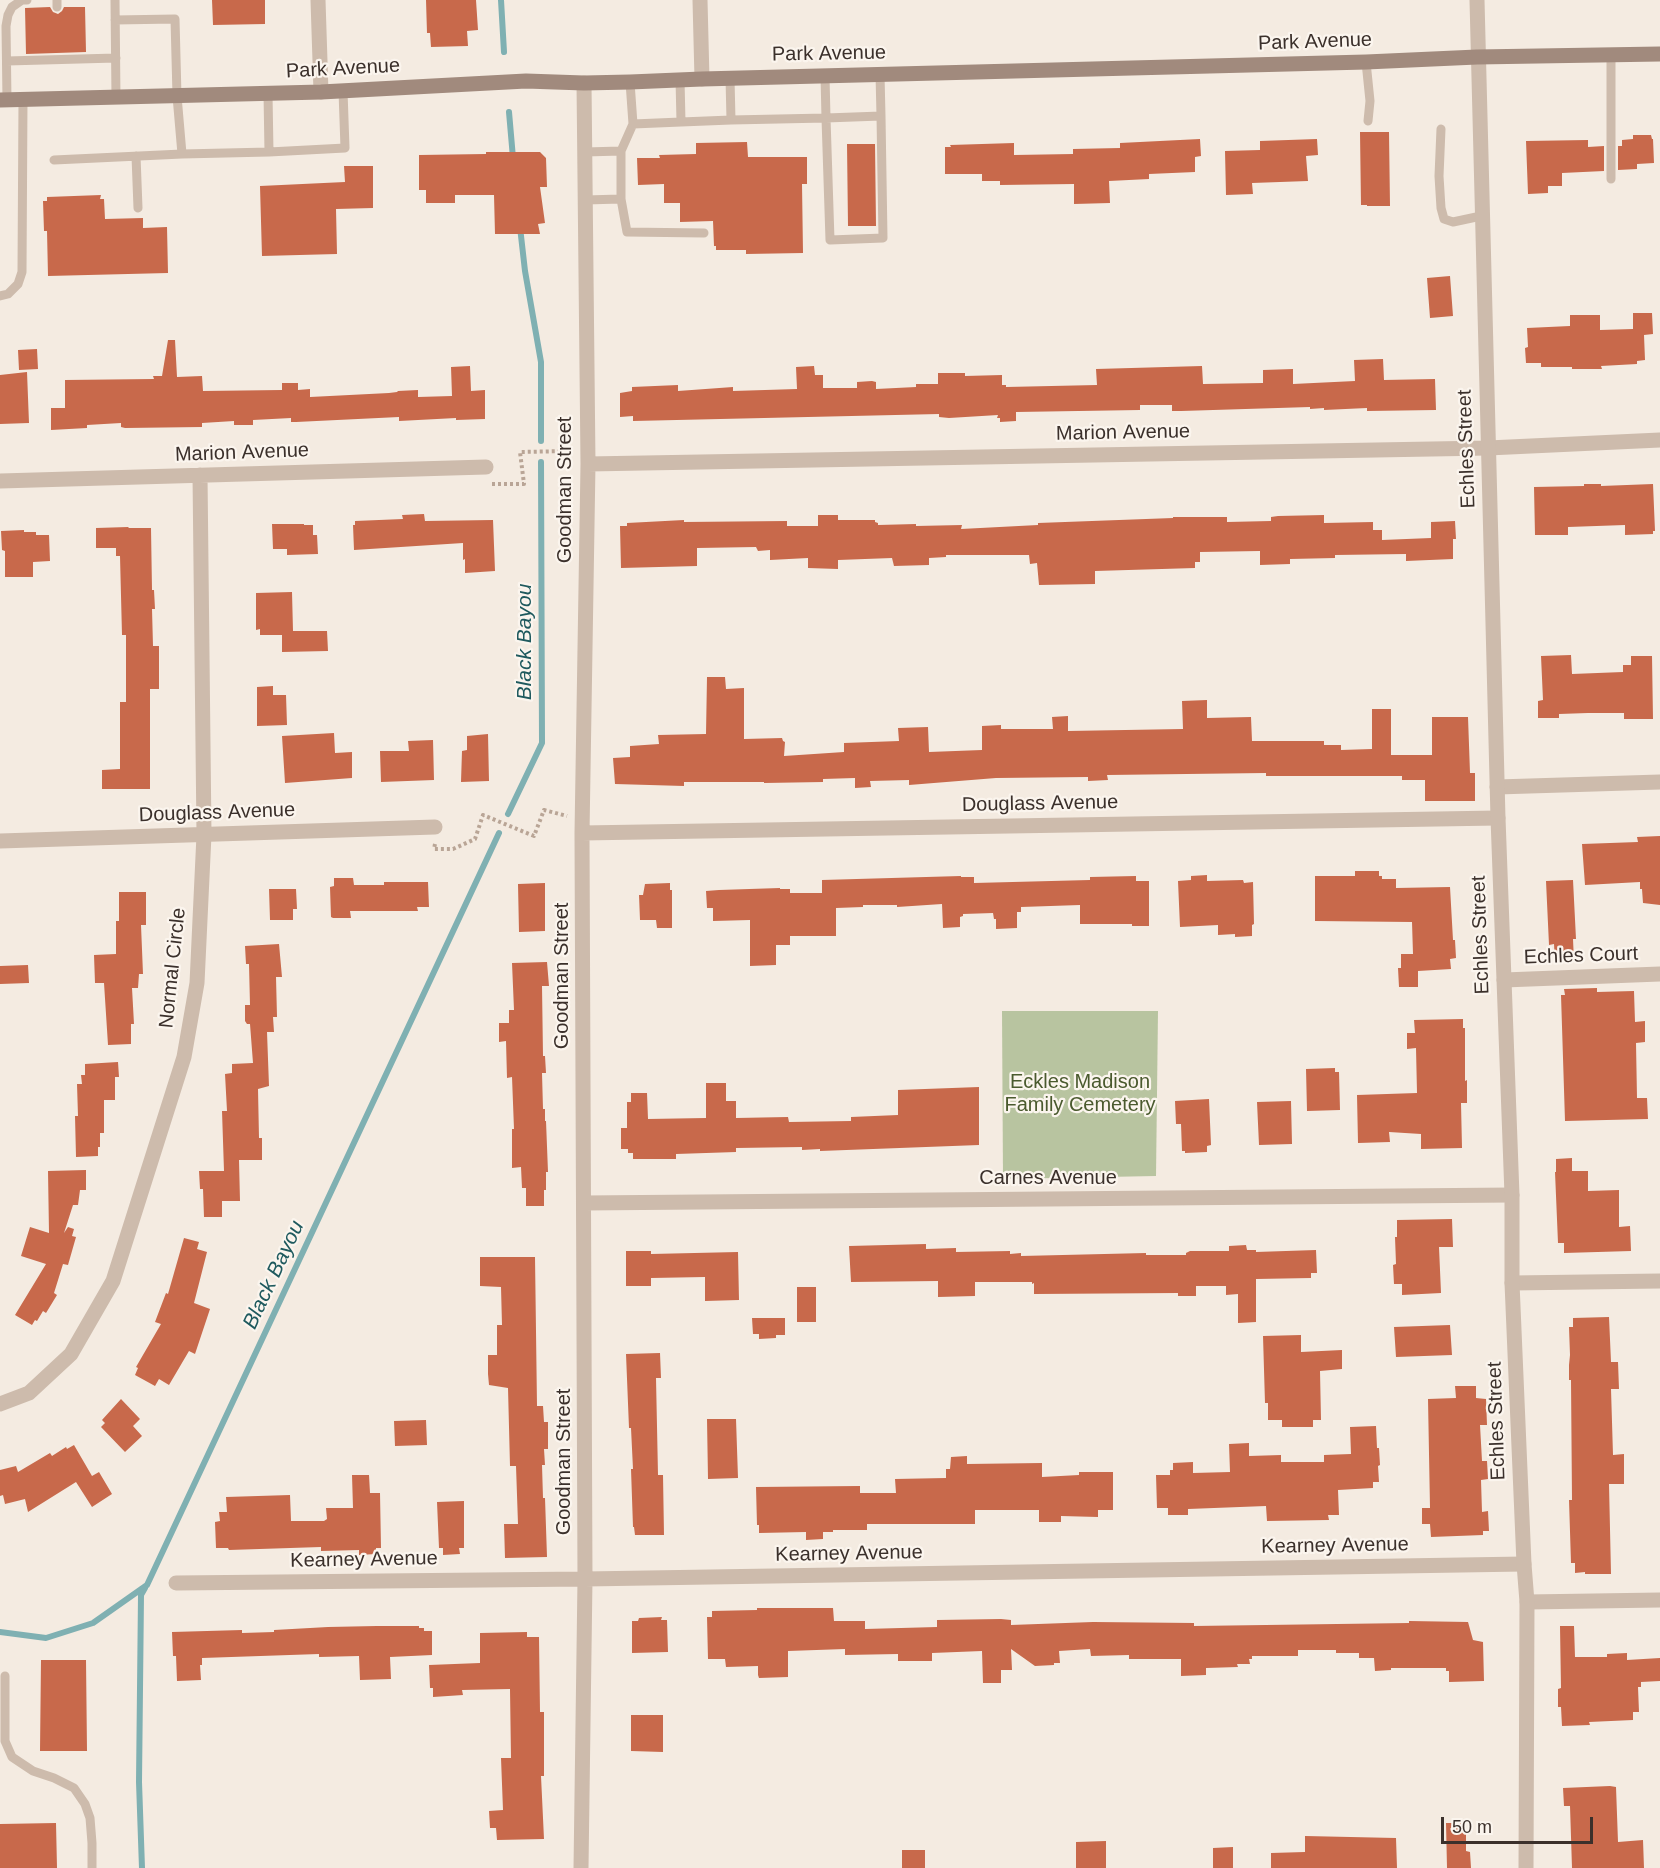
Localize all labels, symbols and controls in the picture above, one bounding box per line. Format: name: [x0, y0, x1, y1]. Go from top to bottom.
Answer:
street label: Park Avenue: [1258, 28, 1372, 56]
street label: Park Avenue: [772, 41, 886, 67]
street label: Park Avenue: [285, 54, 401, 84]
street label: Echles Street: [1453, 389, 1481, 509]
street label: Goodman Street: [553, 417, 577, 563]
street label: Marion Avenue: [1056, 420, 1190, 446]
street label: Marion Avenue: [175, 439, 309, 467]
water label: Black Bayou: [512, 584, 538, 700]
street label: Douglass Avenue: [962, 791, 1118, 817]
street label: Douglass Avenue: [138, 798, 296, 828]
street label: Echles Street: [1467, 875, 1495, 995]
street label: Goodman Street: [550, 903, 574, 1049]
street label: Normal Circle: [155, 907, 191, 1029]
street label: Echles Court: [1523, 942, 1639, 970]
park label: Eckles Madison Family Cemetery: [1004, 1070, 1156, 1117]
street label: Carnes Avenue: [979, 1166, 1117, 1190]
water label: Black Bayou: [238, 1217, 310, 1333]
street label: Echles Street: [1483, 1361, 1511, 1481]
street label: Goodman Street: [552, 1389, 576, 1535]
street label: Kearney Avenue: [1261, 1533, 1409, 1559]
street label: Kearney Avenue: [775, 1541, 923, 1567]
street label: Kearney Avenue: [290, 1547, 438, 1573]
scale bar: [1444, 1805, 1596, 1843]
text: 50 m: [1452, 1817, 1492, 1837]

